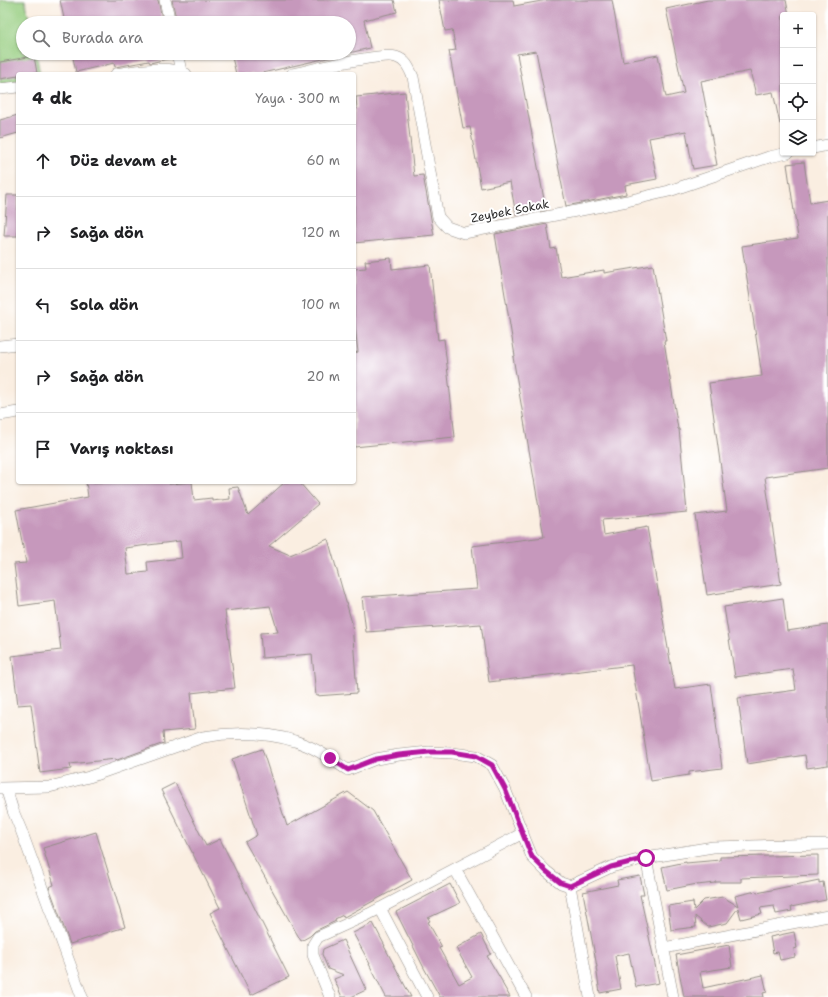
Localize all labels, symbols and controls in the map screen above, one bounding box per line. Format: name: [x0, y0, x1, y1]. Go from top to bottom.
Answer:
map controls: [780, 12, 816, 156]
button: +: [780, 12, 816, 48]
search box: [16, 16, 356, 60]
icon: search: [30, 27, 52, 49]
text: Burada ara: [62, 28, 143, 48]
button: −: [780, 48, 816, 84]
button: locate: [780, 84, 816, 120]
text: 4 dk: [32, 87, 72, 109]
text: Yaya · 300 m: [255, 90, 340, 107]
button: layers: [780, 120, 816, 156]
icon: ahead: [32, 150, 54, 172]
text: Düz devam et: [70, 151, 177, 171]
text: 60 m: [307, 152, 340, 169]
street label: Zeybek Sokak: [469, 196, 551, 226]
icon: right: [32, 222, 54, 244]
text: Sağa dön: [70, 223, 144, 243]
text: 120 m: [302, 224, 340, 241]
icon: left: [32, 294, 54, 316]
text: Sola dön: [70, 295, 139, 315]
text: 100 m: [301, 296, 340, 313]
icon: right: [32, 366, 54, 388]
text: Sağa dön: [70, 367, 144, 387]
text: 20 m: [307, 368, 340, 385]
icon: arrive: [32, 438, 54, 460]
text: Varış noktası: [70, 439, 174, 459]
route end: [321, 749, 339, 767]
route start: [637, 849, 655, 867]

